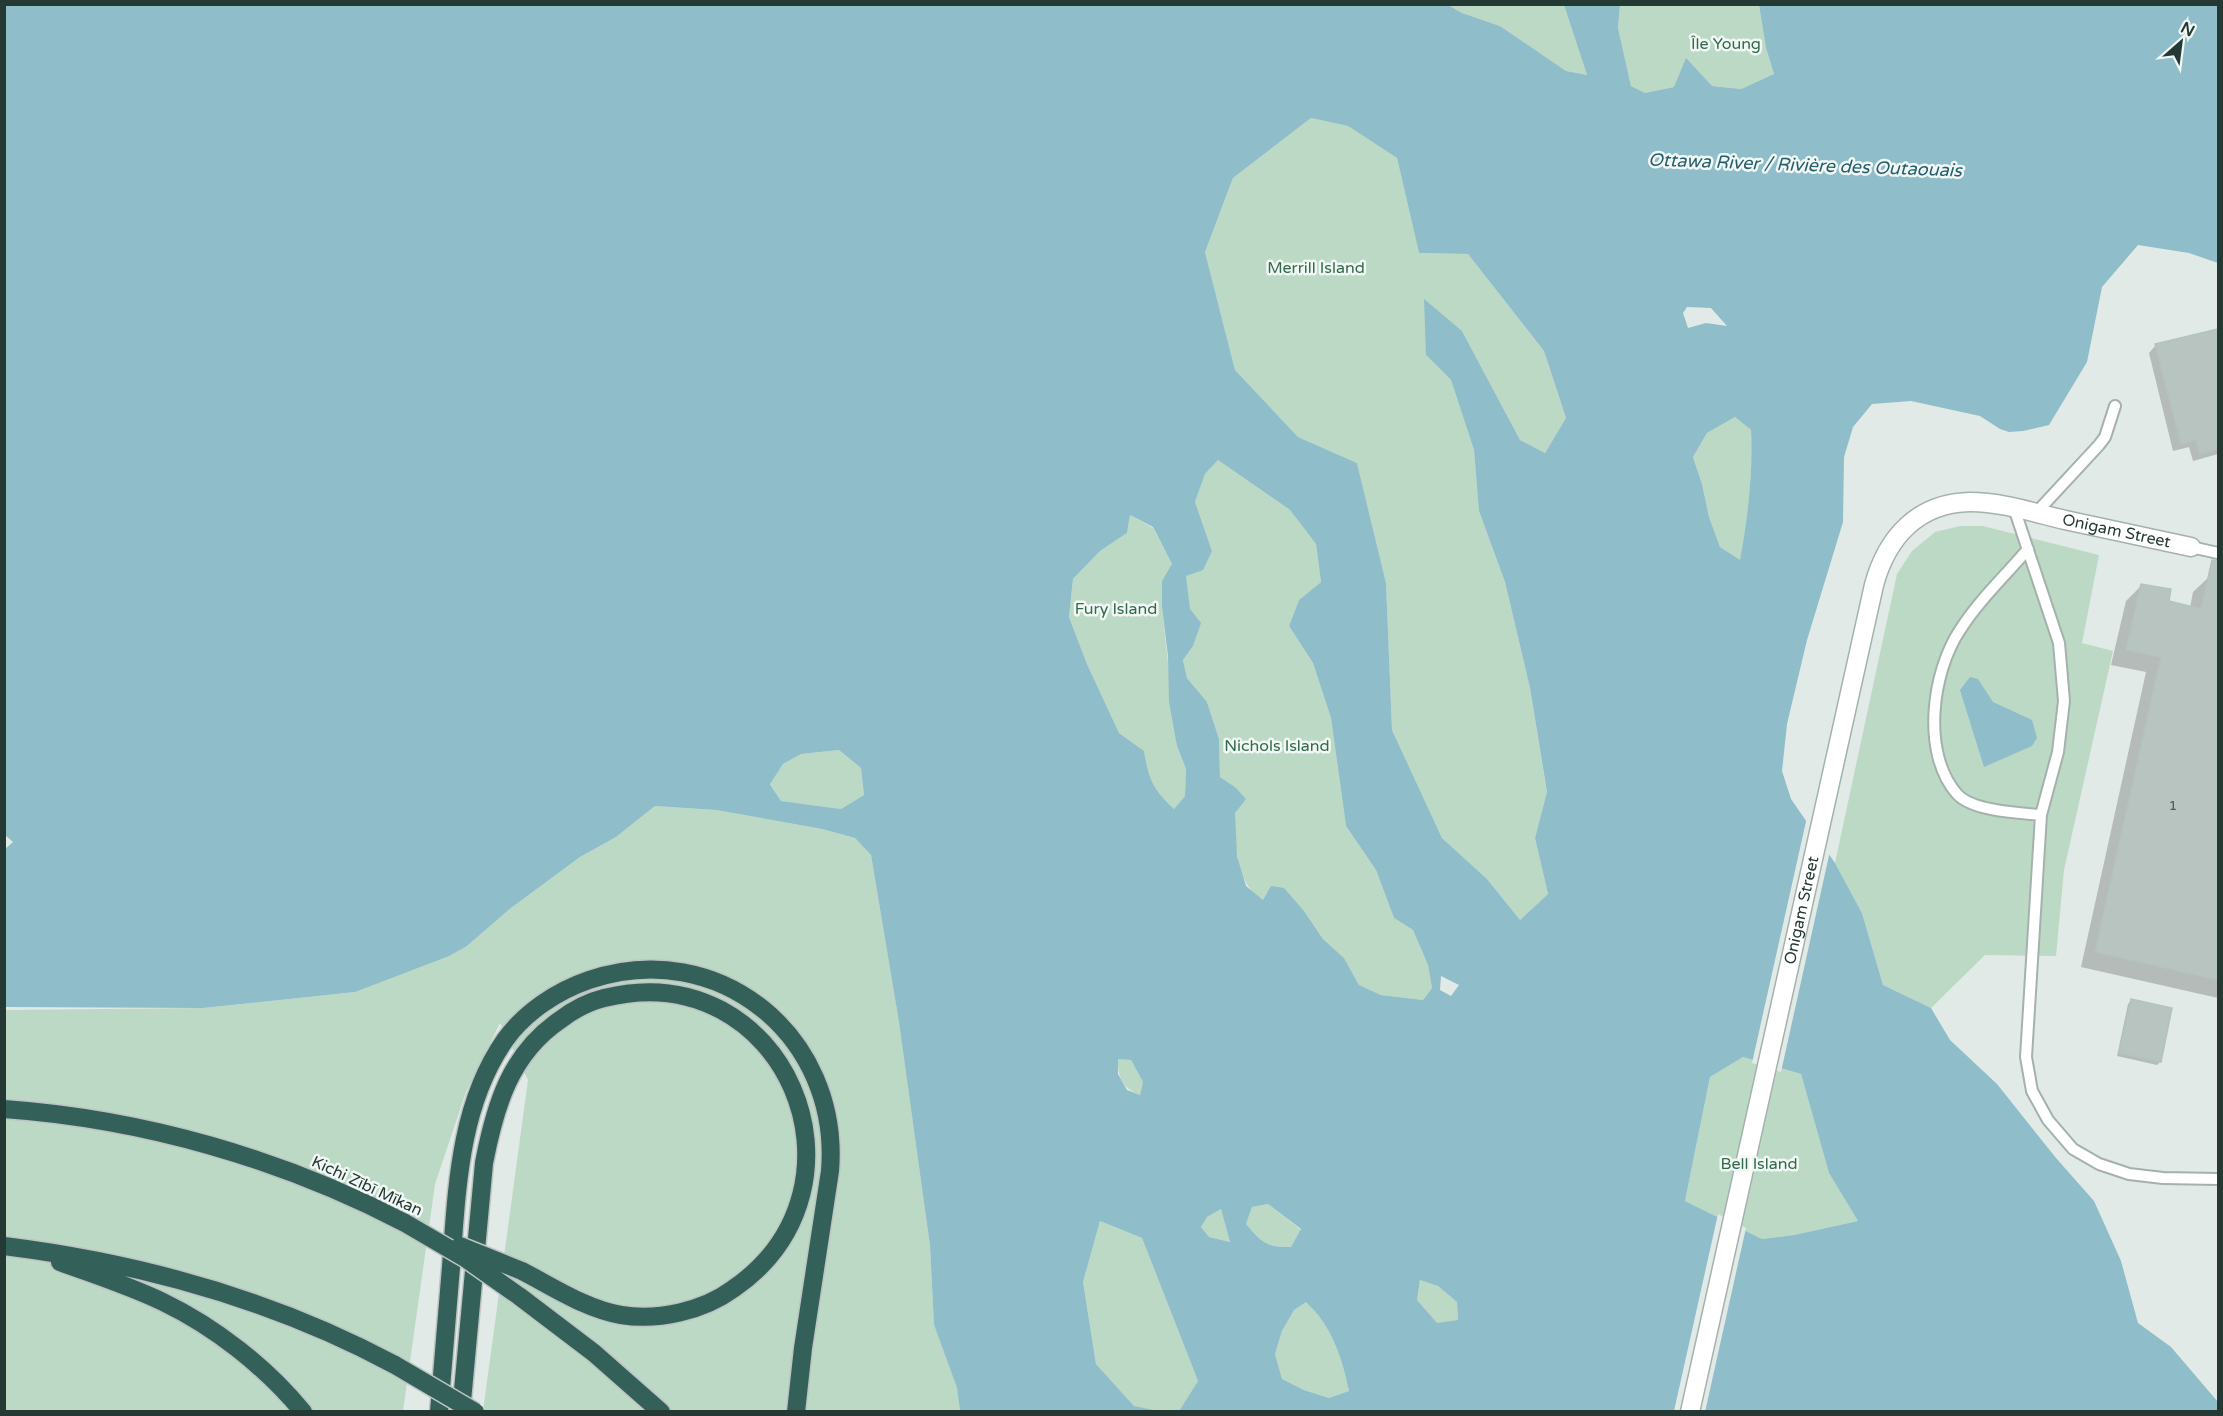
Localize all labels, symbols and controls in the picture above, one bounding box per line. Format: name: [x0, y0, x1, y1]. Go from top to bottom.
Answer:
north arrow: [2151, 12, 2211, 72]
text: N: [2177, 18, 2198, 41]
park label: Île Young: [1691, 34, 1761, 54]
water label: Ottawa River / Rivière des Outaouais: [1648, 149, 1964, 182]
park label: Merrill Island: [1267, 258, 1365, 278]
street label: Onigam Street: [2060, 510, 2172, 552]
park label: Fury Island: [1075, 599, 1157, 619]
park label: Nichols Island: [1224, 736, 1330, 756]
house number: 1: [2169, 797, 2177, 814]
street label: Onigam Street: [1780, 854, 1823, 966]
street label: Kichi Zībī Mīkan: [308, 1152, 426, 1220]
park label: Bell Island: [1720, 1154, 1798, 1174]

